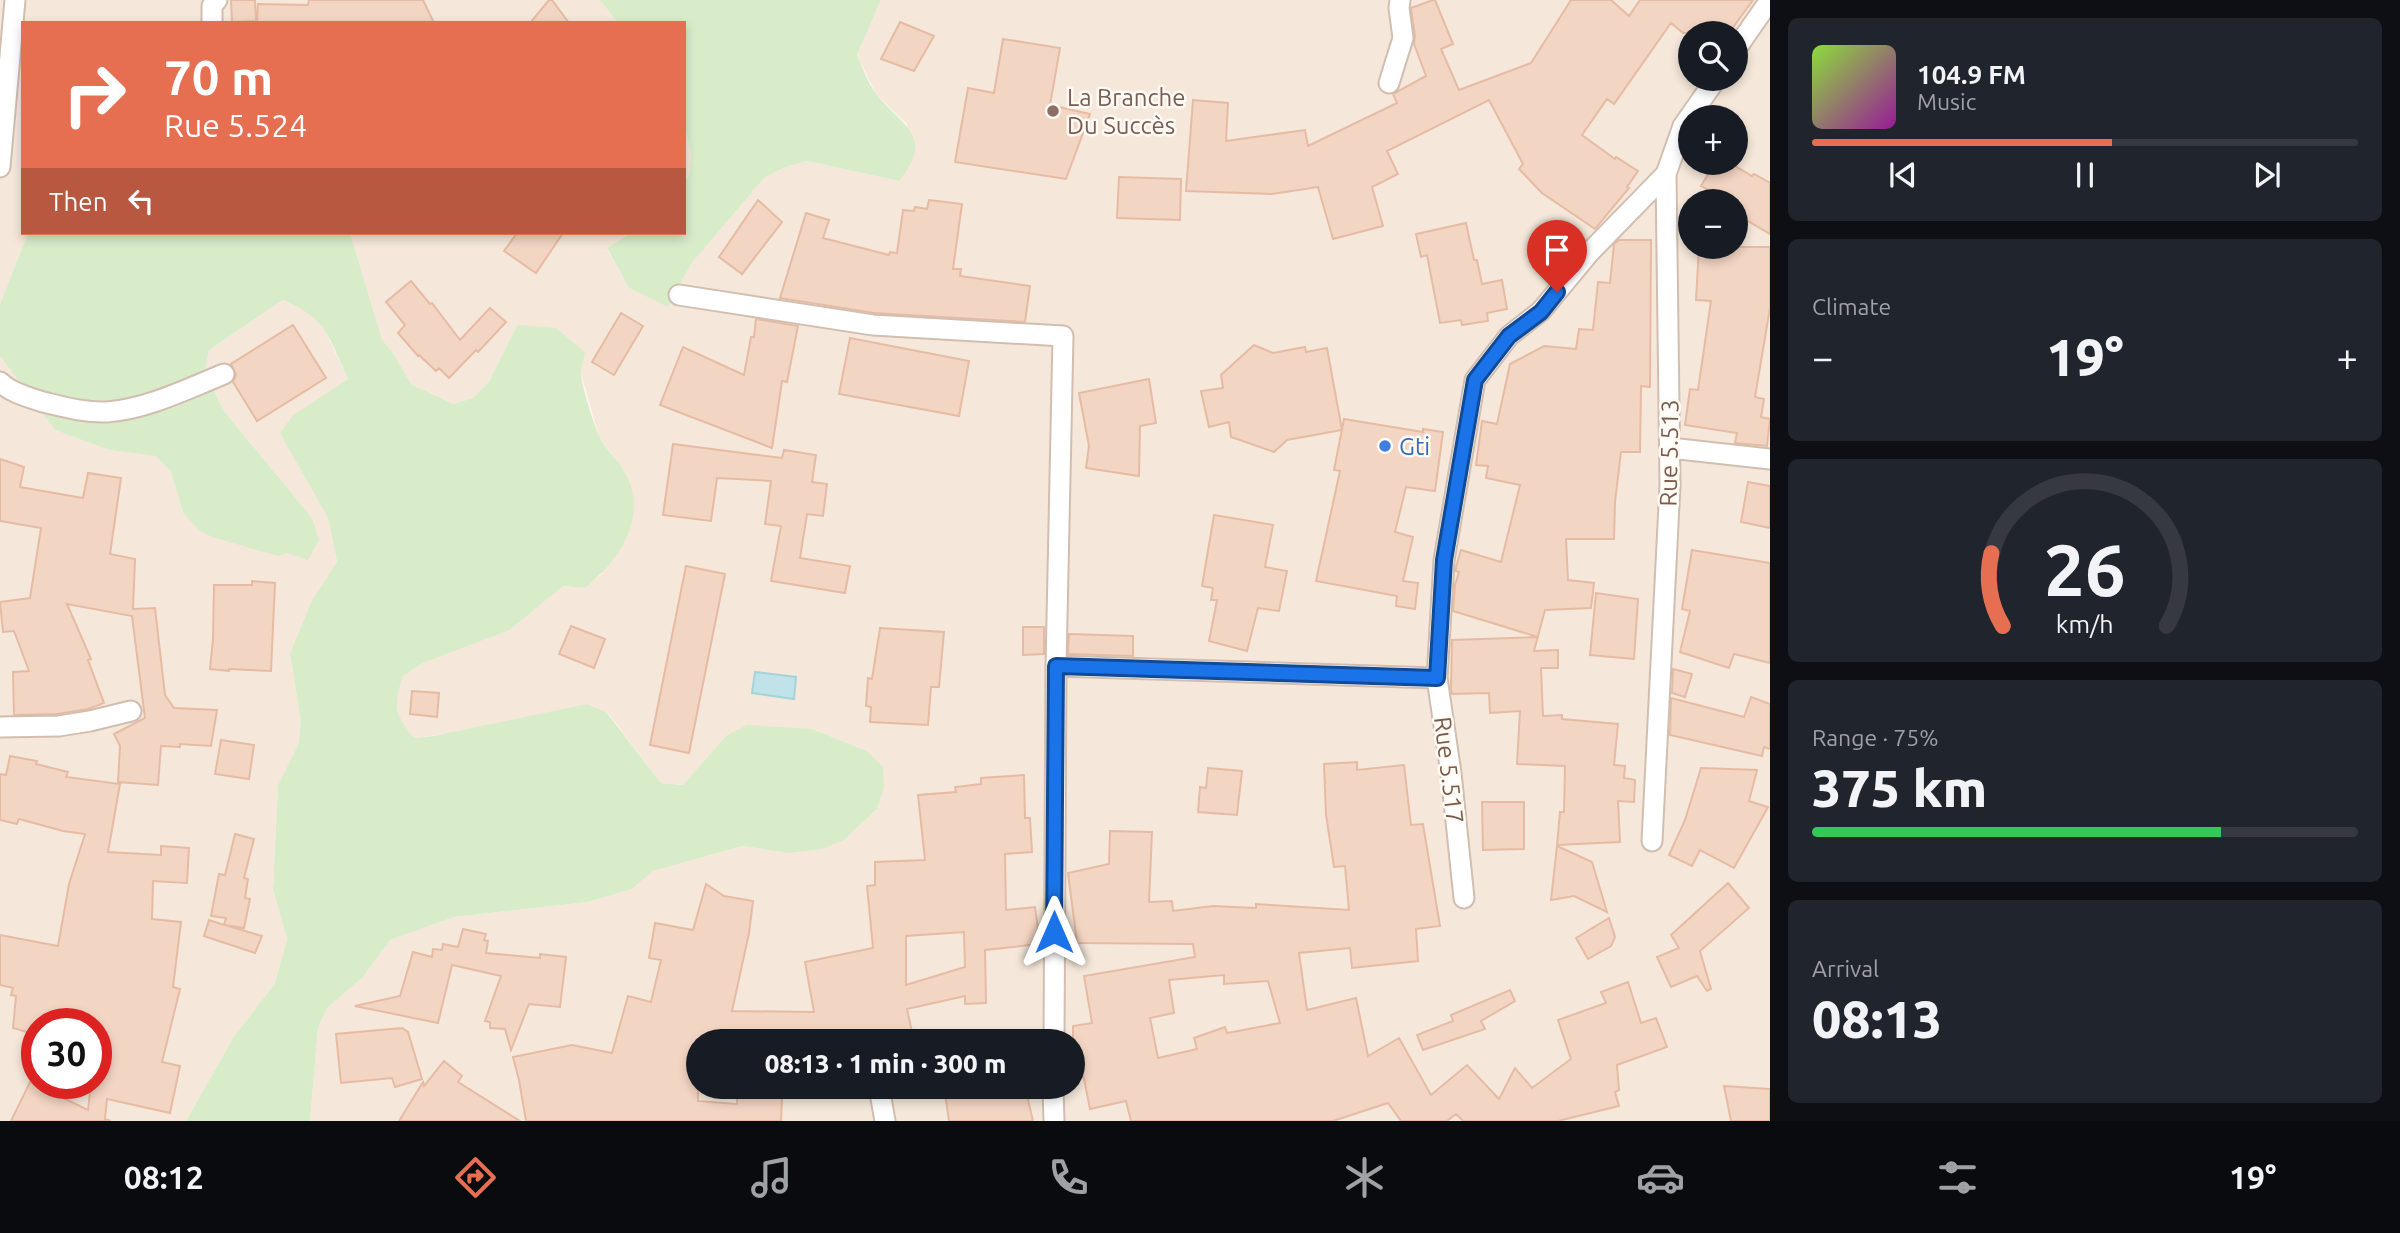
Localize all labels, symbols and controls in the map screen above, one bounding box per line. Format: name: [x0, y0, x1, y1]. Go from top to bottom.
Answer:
map controls: [1678, 21, 1748, 259]
button: search: [1678, 21, 1748, 91]
icon: right: [49, 49, 140, 140]
text: 70 m: [164, 49, 273, 104]
text: 104.9 FM: [1917, 60, 2026, 89]
place label: La Branche Du Succès: [1067, 84, 1186, 139]
text: Music: [1917, 89, 1976, 114]
marker: La Branche Du Succès: [1045, 103, 1061, 119]
button: +: [1678, 105, 1748, 175]
text: Rue 5.524: [164, 107, 307, 143]
icon: previous: [1884, 156, 1922, 194]
icon: pause: [2066, 156, 2104, 194]
icon: next: [2248, 156, 2286, 194]
icon: left: [122, 182, 160, 220]
text: Then: [49, 187, 108, 216]
button: −: [1678, 189, 1748, 259]
pin: [1527, 220, 1587, 292]
icon: arrive: [1538, 231, 1576, 269]
text: Climate: [1812, 294, 1891, 319]
text: 19°: [2046, 328, 2124, 386]
text: −: [1812, 336, 1833, 378]
text: +: [2337, 336, 2358, 378]
street label: Rue 5.513: [1655, 399, 1683, 507]
place label: Gti: [1399, 433, 1430, 460]
marker: Gti: [1377, 438, 1393, 454]
text: 26: [2044, 529, 2126, 611]
text: km/h: [2056, 610, 2114, 638]
street label: Rue 5.517: [1429, 715, 1469, 825]
text: Range · 75%: [1812, 725, 1939, 750]
text: 375 km: [1812, 759, 1987, 817]
position arrow: [1017, 895, 1091, 969]
text: Arrival: [1812, 956, 1879, 981]
text: 08:13: [1812, 990, 1942, 1048]
speed limit sign: 30: [21, 1008, 112, 1099]
text: 08:13 · 1 min · 300 m: [765, 1049, 1006, 1078]
icon: directions: [451, 1153, 500, 1202]
icon: music: [747, 1153, 796, 1202]
icon: phone: [1044, 1153, 1093, 1202]
icon: climate: [1340, 1153, 1389, 1202]
icon: car: [1636, 1153, 1685, 1202]
icon: filters: [1933, 1153, 1982, 1202]
text: 08:12: [124, 1159, 204, 1195]
text: 19°: [2229, 1159, 2276, 1195]

